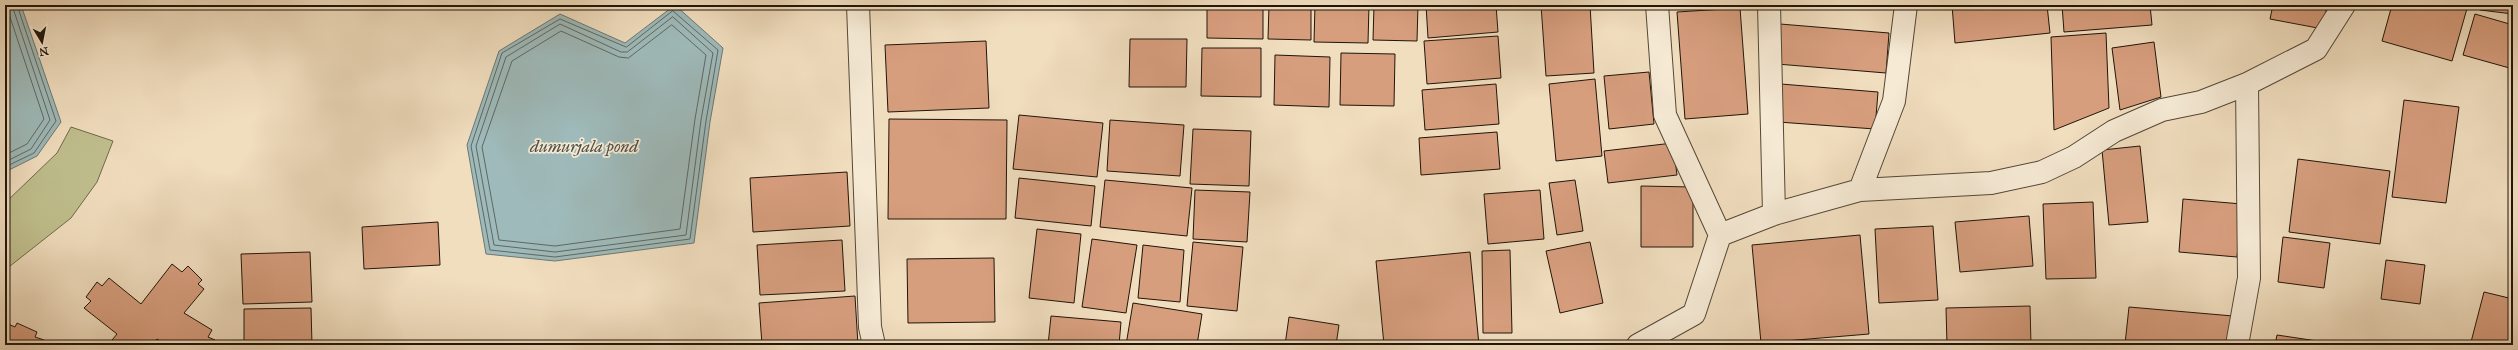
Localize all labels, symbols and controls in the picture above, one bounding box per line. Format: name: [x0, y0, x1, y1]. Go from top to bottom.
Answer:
north arrow: [22, 22, 62, 62]
text: N: [37, 44, 49, 59]
water label: dumurjala pond: [529, 136, 639, 157]

